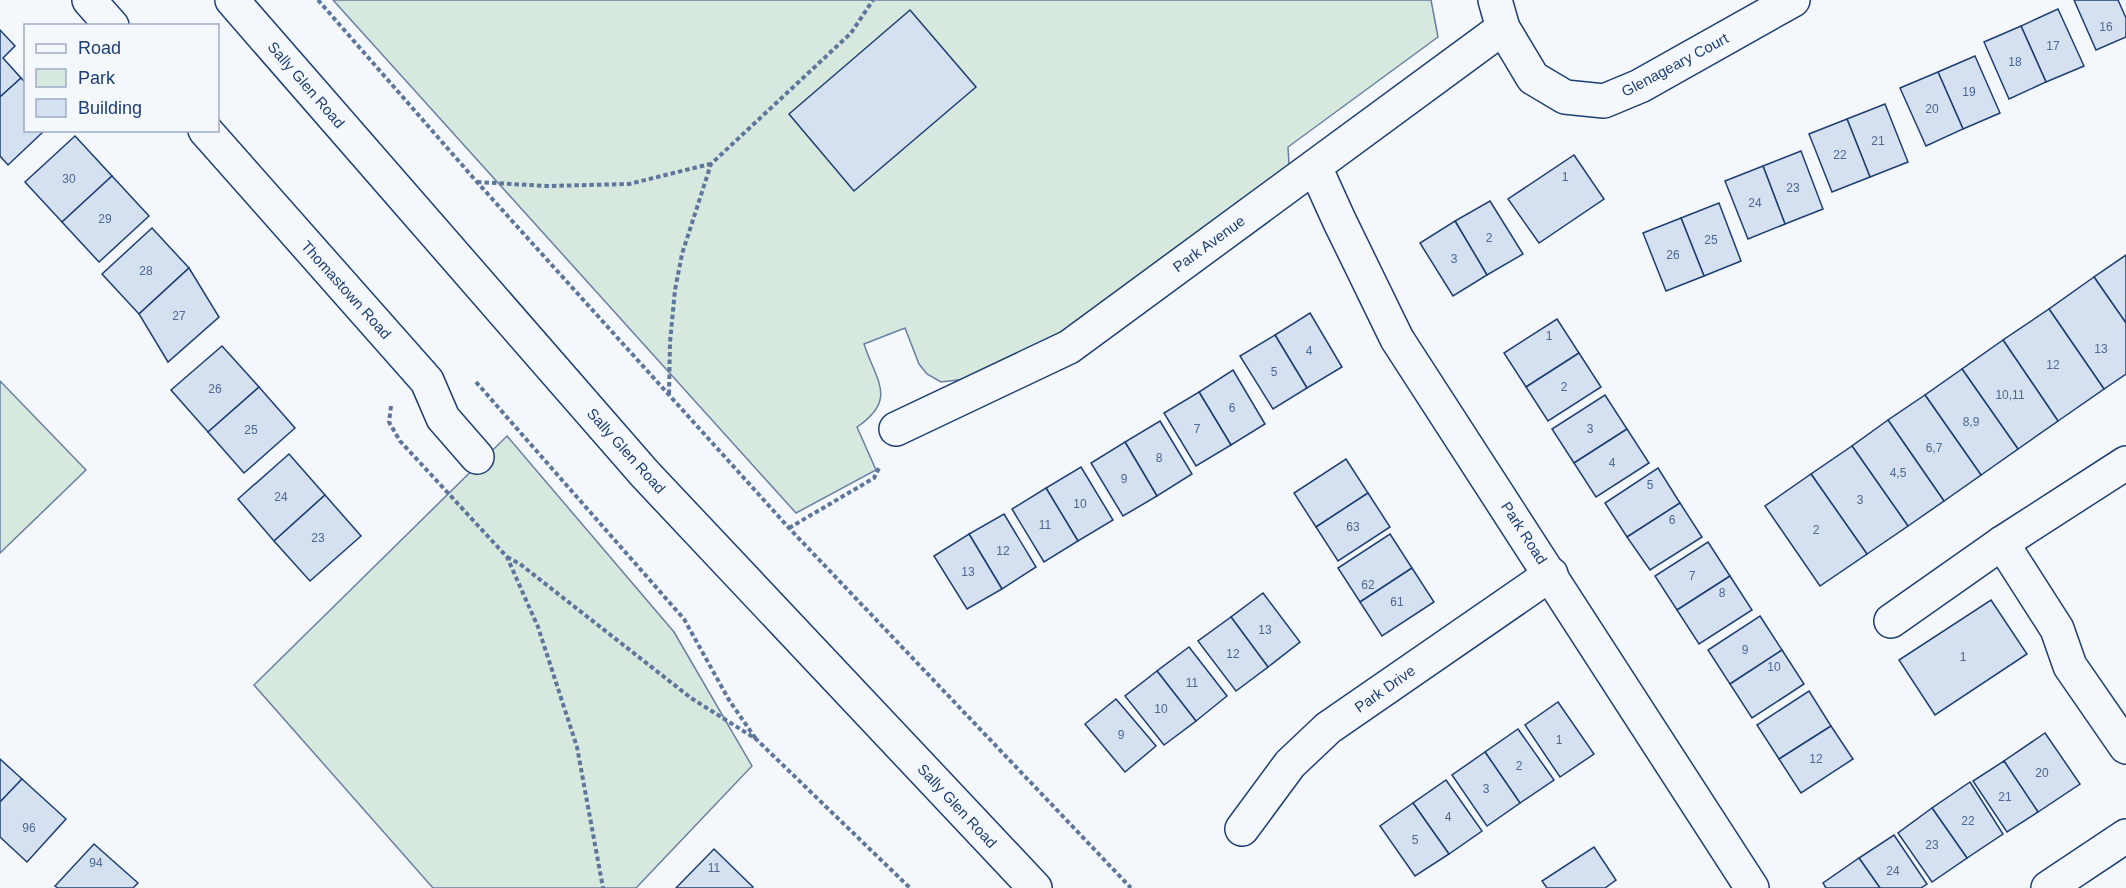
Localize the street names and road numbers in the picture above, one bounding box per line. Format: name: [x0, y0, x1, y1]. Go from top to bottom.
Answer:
street label: Glenageary Court: [1619, 29, 1732, 100]
street label: Sally Glen Road: [264, 38, 348, 131]
street label: Park Avenue: [1169, 212, 1248, 275]
street label: Thomastown Road: [298, 237, 395, 342]
street label: Sally Glen Road: [584, 405, 669, 497]
street label: Park Road: [1498, 498, 1551, 567]
street label: Park Drive: [1351, 662, 1418, 716]
street label: Sally Glen Road: [914, 760, 1001, 851]

